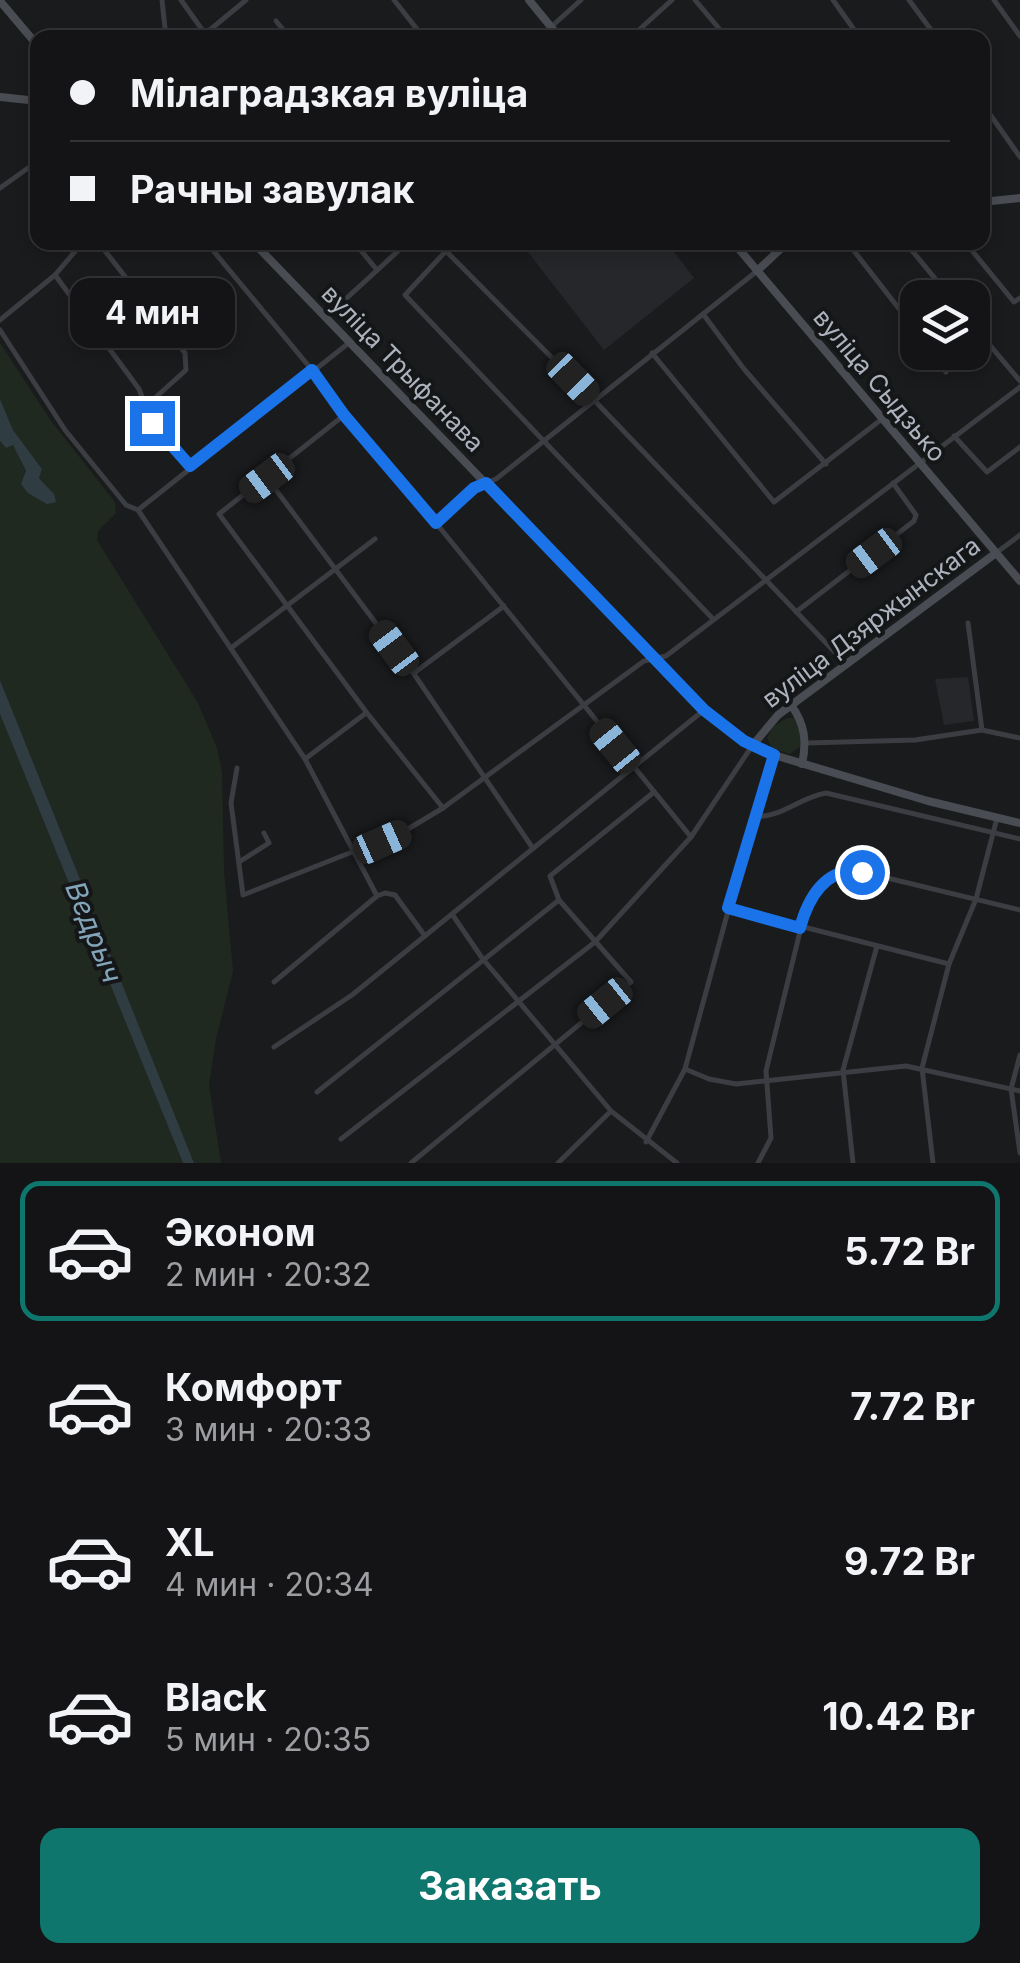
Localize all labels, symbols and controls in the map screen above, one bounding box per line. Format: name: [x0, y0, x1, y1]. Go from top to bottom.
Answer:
text: Мілаградзкая вуліца: [130, 70, 528, 116]
text: Рачны завулак: [130, 166, 414, 212]
callout: 4 мин: [70, 278, 234, 348]
street label: вуліца Трыфанава: [316, 278, 490, 458]
map controls: [900, 280, 990, 370]
button: layers: [900, 280, 990, 370]
text: 4 мин: [105, 293, 200, 332]
street label: вуліца Сыдзько: [807, 303, 953, 467]
car: [541, 347, 605, 411]
route end: [130, 401, 175, 446]
car: [234, 448, 300, 508]
car: [841, 523, 907, 583]
street label: вуліца Дзяржынскага: [756, 530, 986, 714]
car: [364, 615, 424, 681]
car: [584, 713, 646, 779]
car: [348, 816, 416, 868]
route start: [840, 850, 885, 895]
water label: Ведрыч: [58, 876, 130, 988]
car: [572, 972, 638, 1034]
icon: car: [45, 1206, 135, 1296]
text: Эконом: [165, 1209, 316, 1255]
text: 5.72 Br: [844, 1228, 975, 1274]
text: 2 мин · 20:32: [165, 1255, 371, 1294]
icon: car: [45, 1361, 135, 1451]
text: Комфорт: [165, 1364, 342, 1410]
text: 7.72 Br: [850, 1383, 975, 1429]
text: 3 мин · 20:33: [165, 1410, 372, 1449]
icon: car: [45, 1516, 135, 1606]
text: XL: [165, 1519, 215, 1565]
text: 9.72 Br: [844, 1538, 975, 1584]
text: 4 мин · 20:34: [165, 1565, 374, 1604]
icon: car: [45, 1671, 135, 1761]
text: Black: [165, 1674, 267, 1720]
text: 10.42 Br: [822, 1693, 975, 1739]
text: 5 мин · 20:35: [165, 1720, 371, 1759]
button: Заказать: [40, 1828, 980, 1943]

